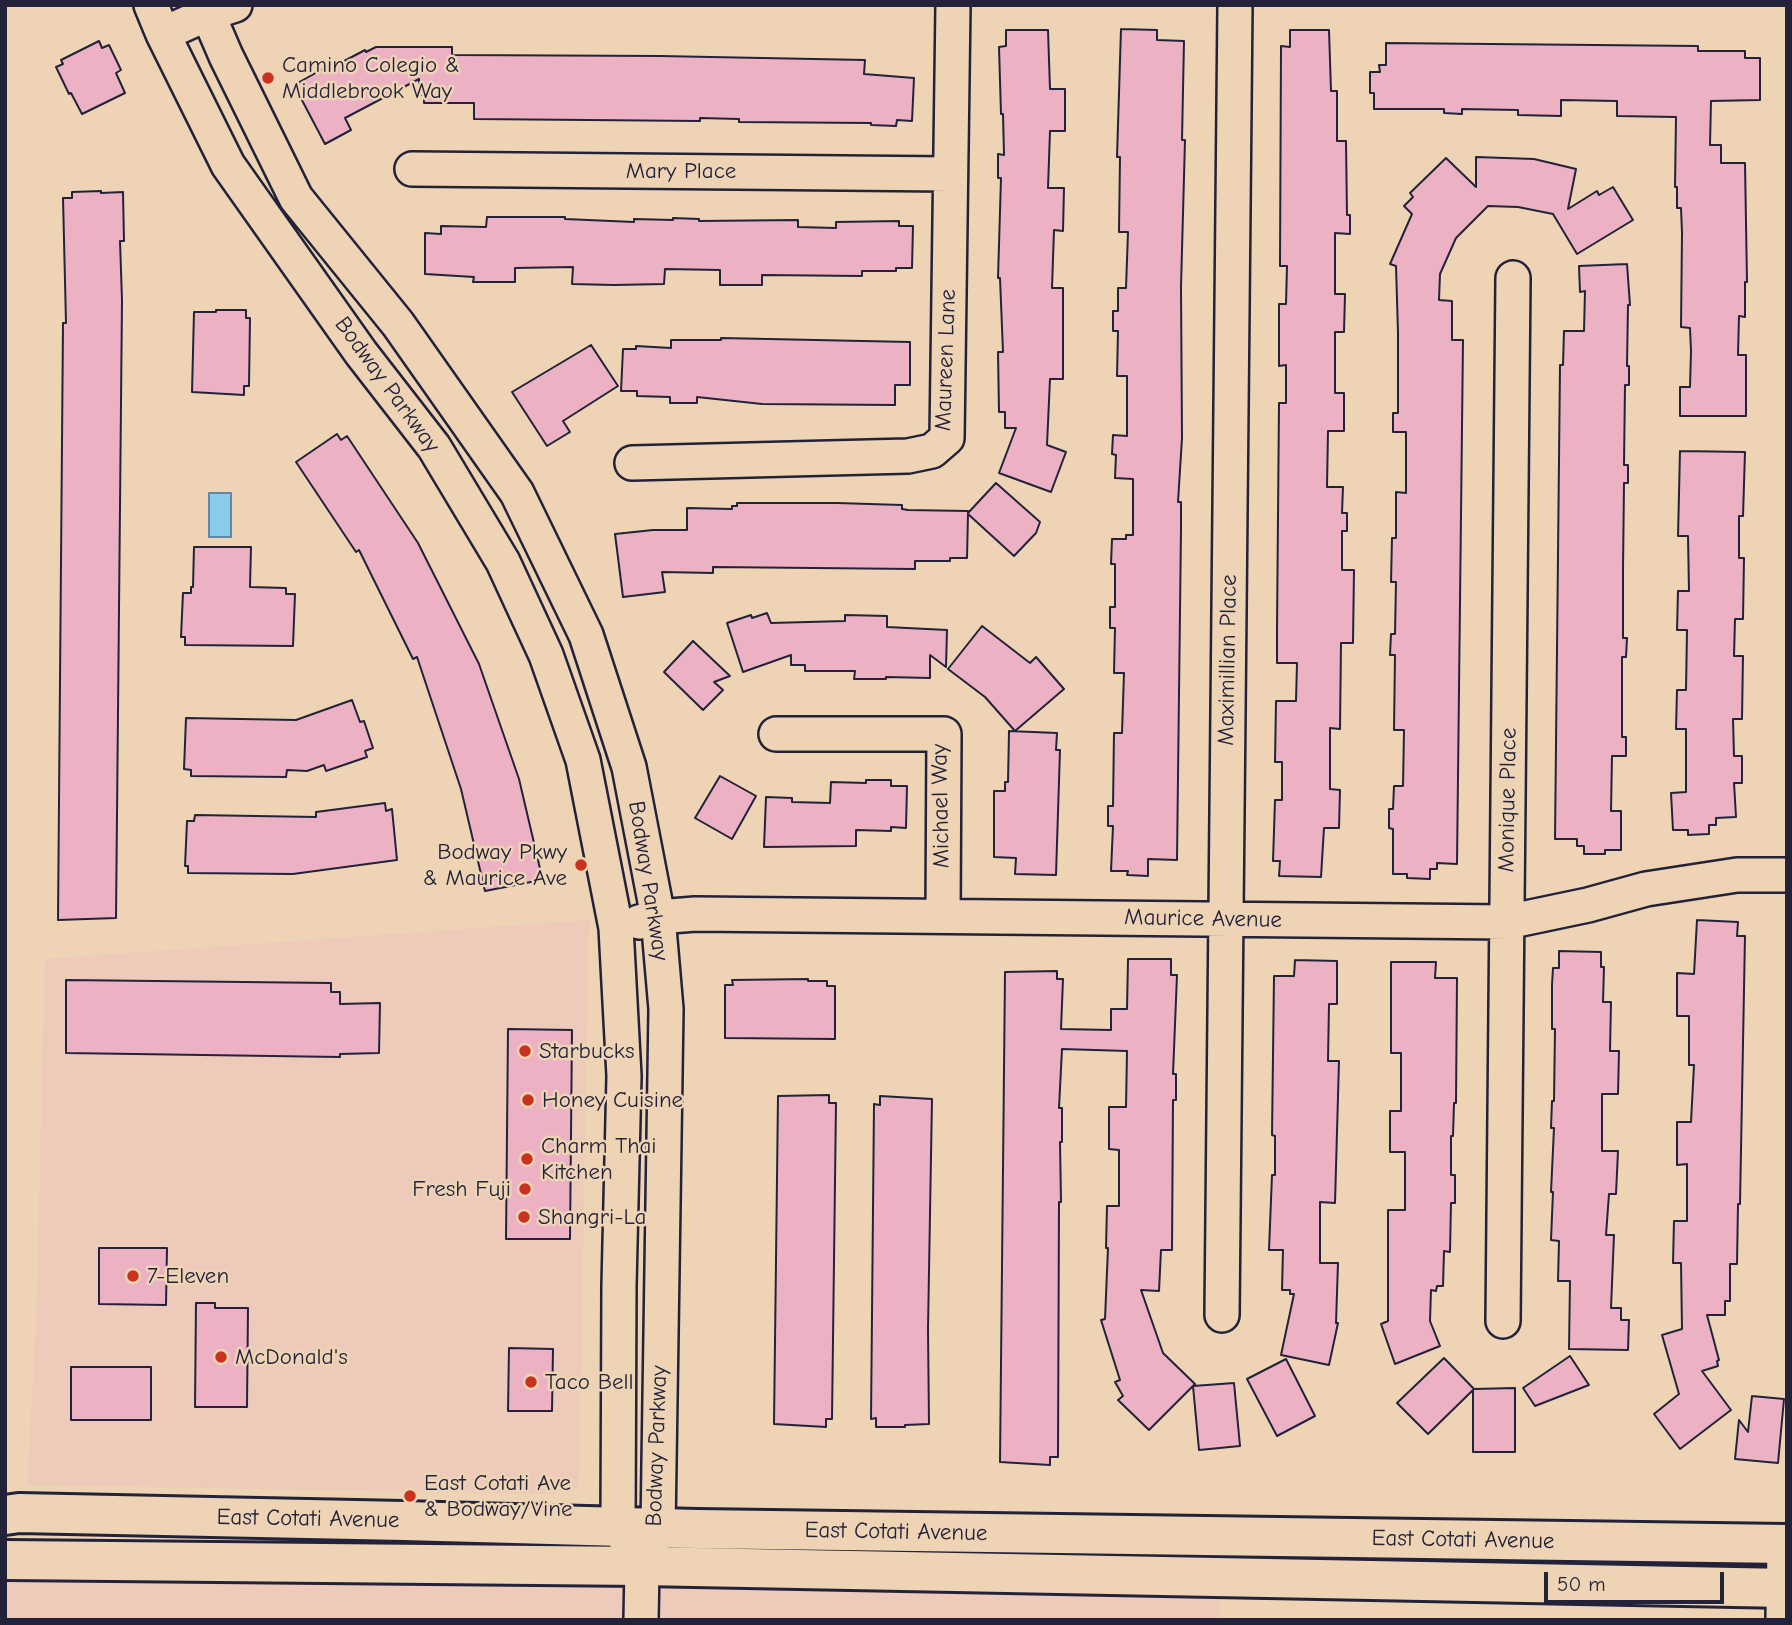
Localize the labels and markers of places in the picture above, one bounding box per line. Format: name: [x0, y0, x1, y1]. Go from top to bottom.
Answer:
place label: Camino Colegio & Middlebrook Way: [282, 51, 460, 105]
marker: Camino Colegio & Middlebrook Way: [260, 70, 276, 86]
place label: Bodway Pkwy & Maurice Ave: [423, 838, 567, 892]
marker: Bodway Pkwy & Maurice Ave: [573, 857, 589, 873]
place label: Starbucks: [539, 1037, 634, 1065]
marker: Starbucks: [517, 1043, 533, 1059]
place label: Honey Cuisine: [542, 1086, 683, 1114]
marker: Honey Cuisine: [520, 1092, 536, 1108]
place label: Charm Thai Kitchen: [541, 1132, 657, 1186]
marker: Charm Thai Kitchen: [519, 1151, 535, 1167]
place label: Fresh Fuji: [412, 1175, 511, 1203]
marker: Fresh Fuji: [517, 1181, 533, 1197]
place label: Shangri-La: [538, 1203, 646, 1231]
marker: Shangri-La: [516, 1209, 532, 1225]
place label: 7-Eleven: [147, 1262, 229, 1290]
marker: 7-Eleven: [125, 1268, 141, 1284]
place label: McDonald's: [235, 1343, 348, 1371]
marker: McDonald's: [213, 1349, 229, 1365]
place label: Taco Bell: [545, 1368, 634, 1396]
marker: Taco Bell: [523, 1374, 539, 1390]
place label: East Cotati Ave & Bodway/Vine: [424, 1469, 572, 1523]
marker: East Cotati Ave & Bodway/Vine: [402, 1488, 418, 1504]

